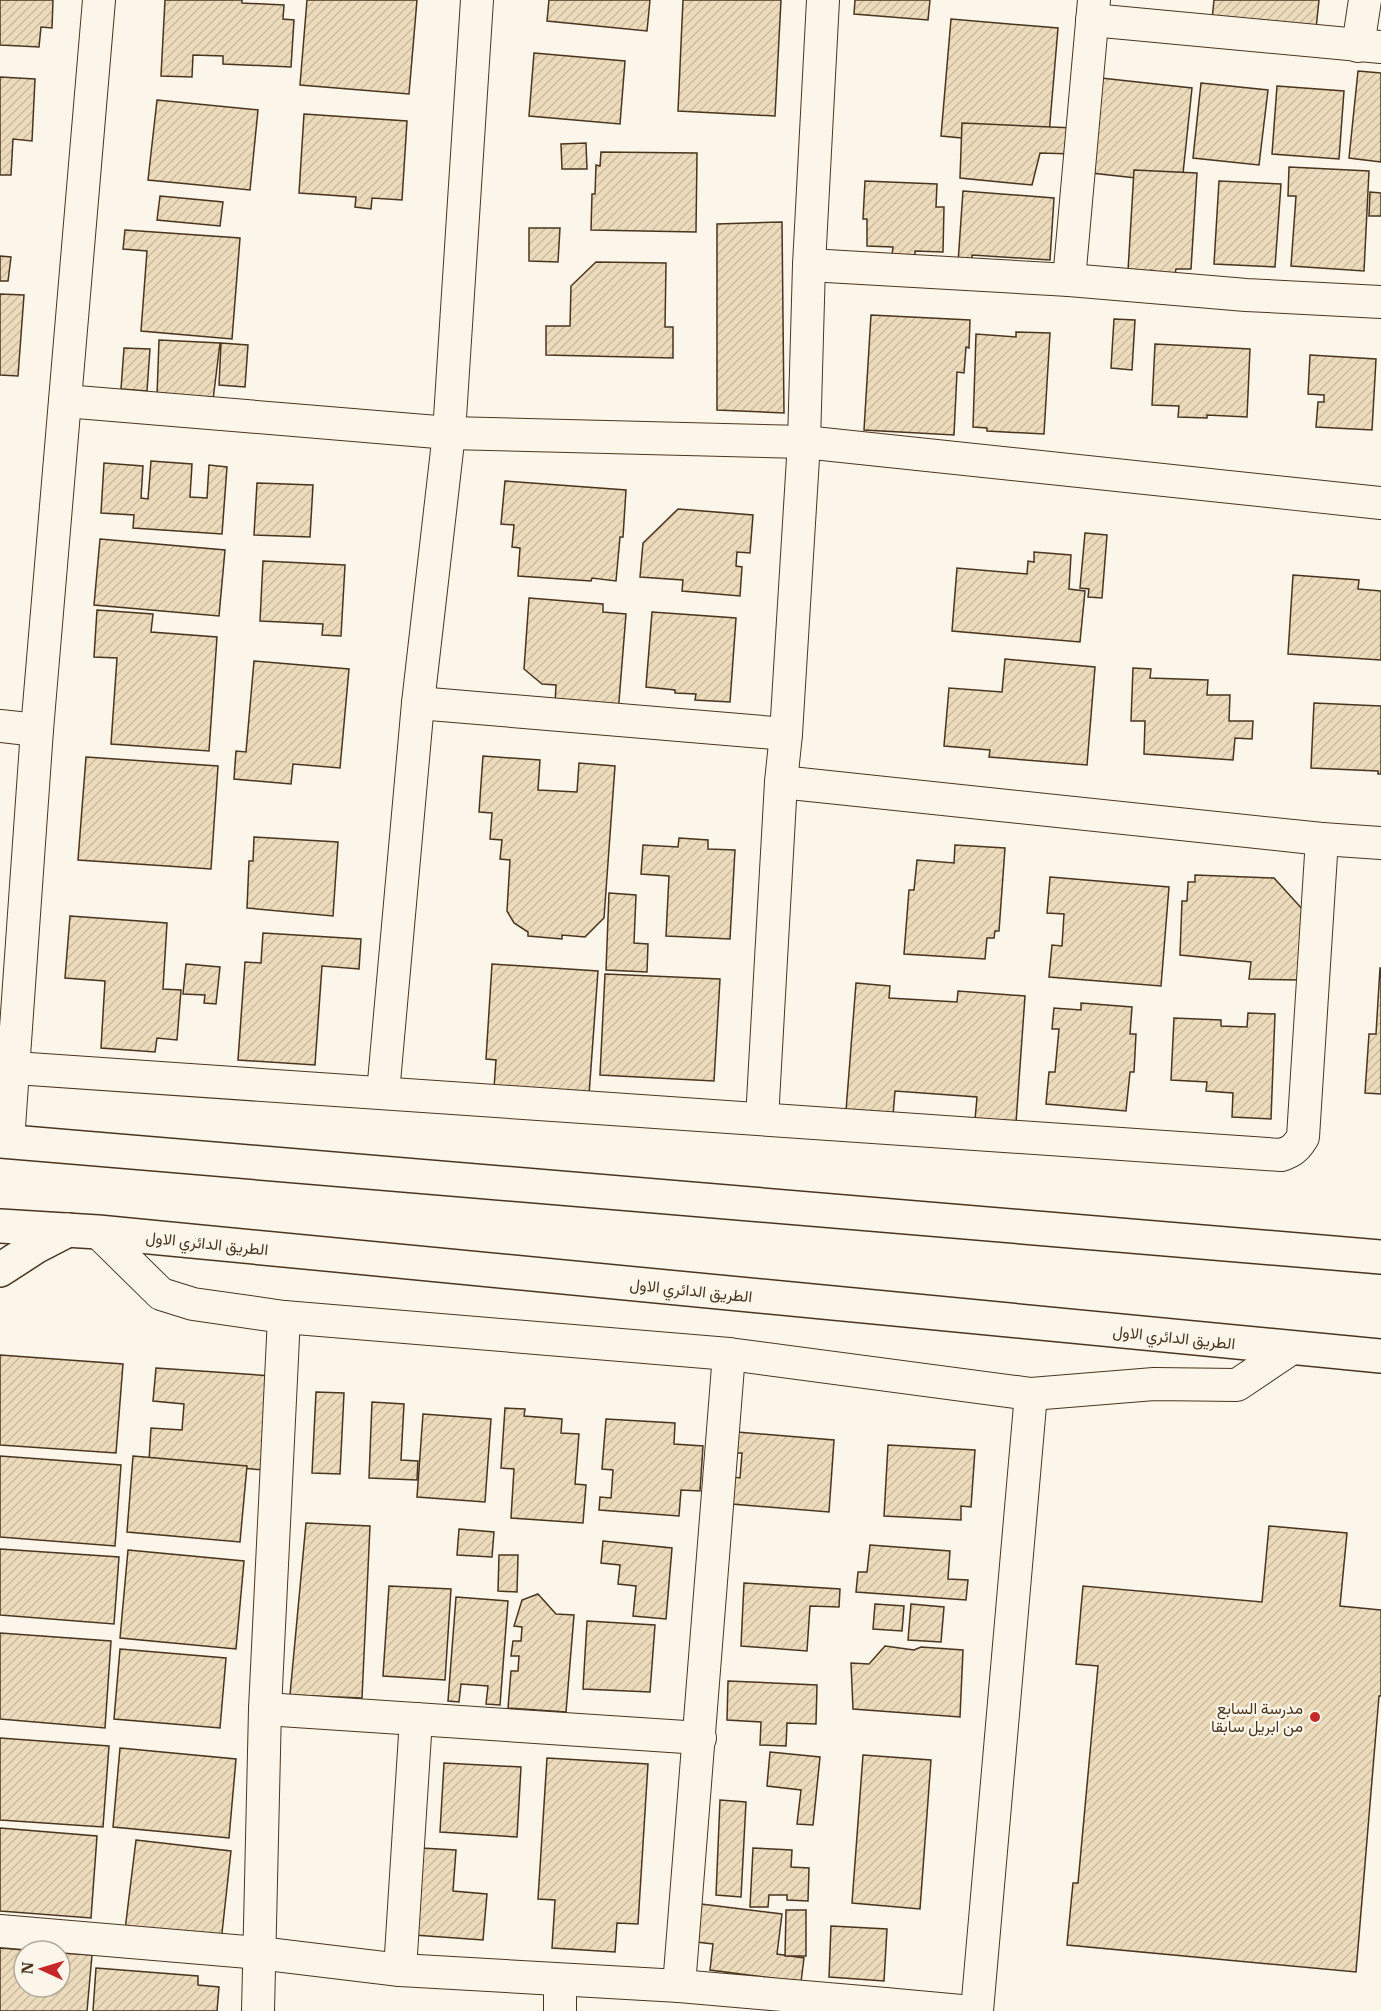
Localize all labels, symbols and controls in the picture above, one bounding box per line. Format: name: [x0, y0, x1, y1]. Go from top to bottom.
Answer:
street label: الطريق الدائري الاول: [144, 1227, 269, 1263]
street label: الطريق الدائري الاول: [628, 1274, 753, 1310]
street label: الطريق الدائري الاول: [1111, 1321, 1236, 1357]
place label: مدرسة السابع من ابريل سابقا: [1211, 1698, 1303, 1737]
marker: مدرسة السابع من ابريل سابقا: [1308, 1710, 1322, 1724]
north arrow: [12, 1939, 72, 1999]
text: N: [17, 1961, 37, 1975]

